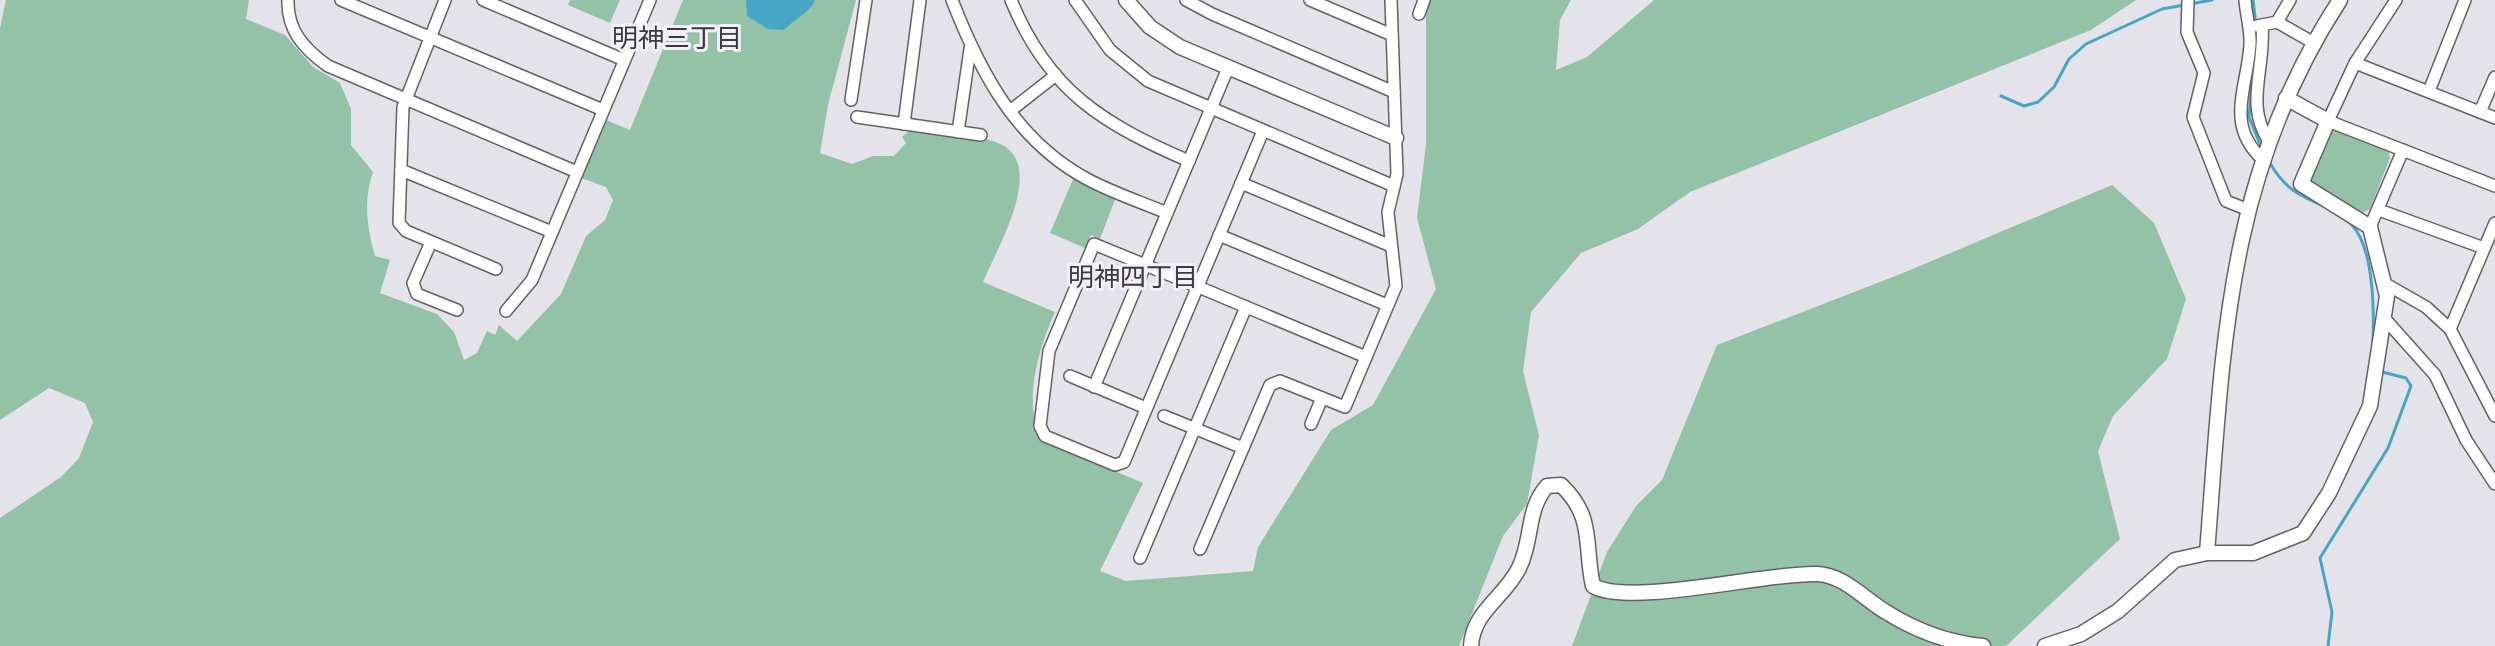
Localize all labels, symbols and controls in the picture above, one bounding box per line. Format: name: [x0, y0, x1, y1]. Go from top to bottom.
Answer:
district label: 明神三丁目: [612, 23, 742, 55]
district label: 明神四丁目: [1068, 262, 1198, 294]

